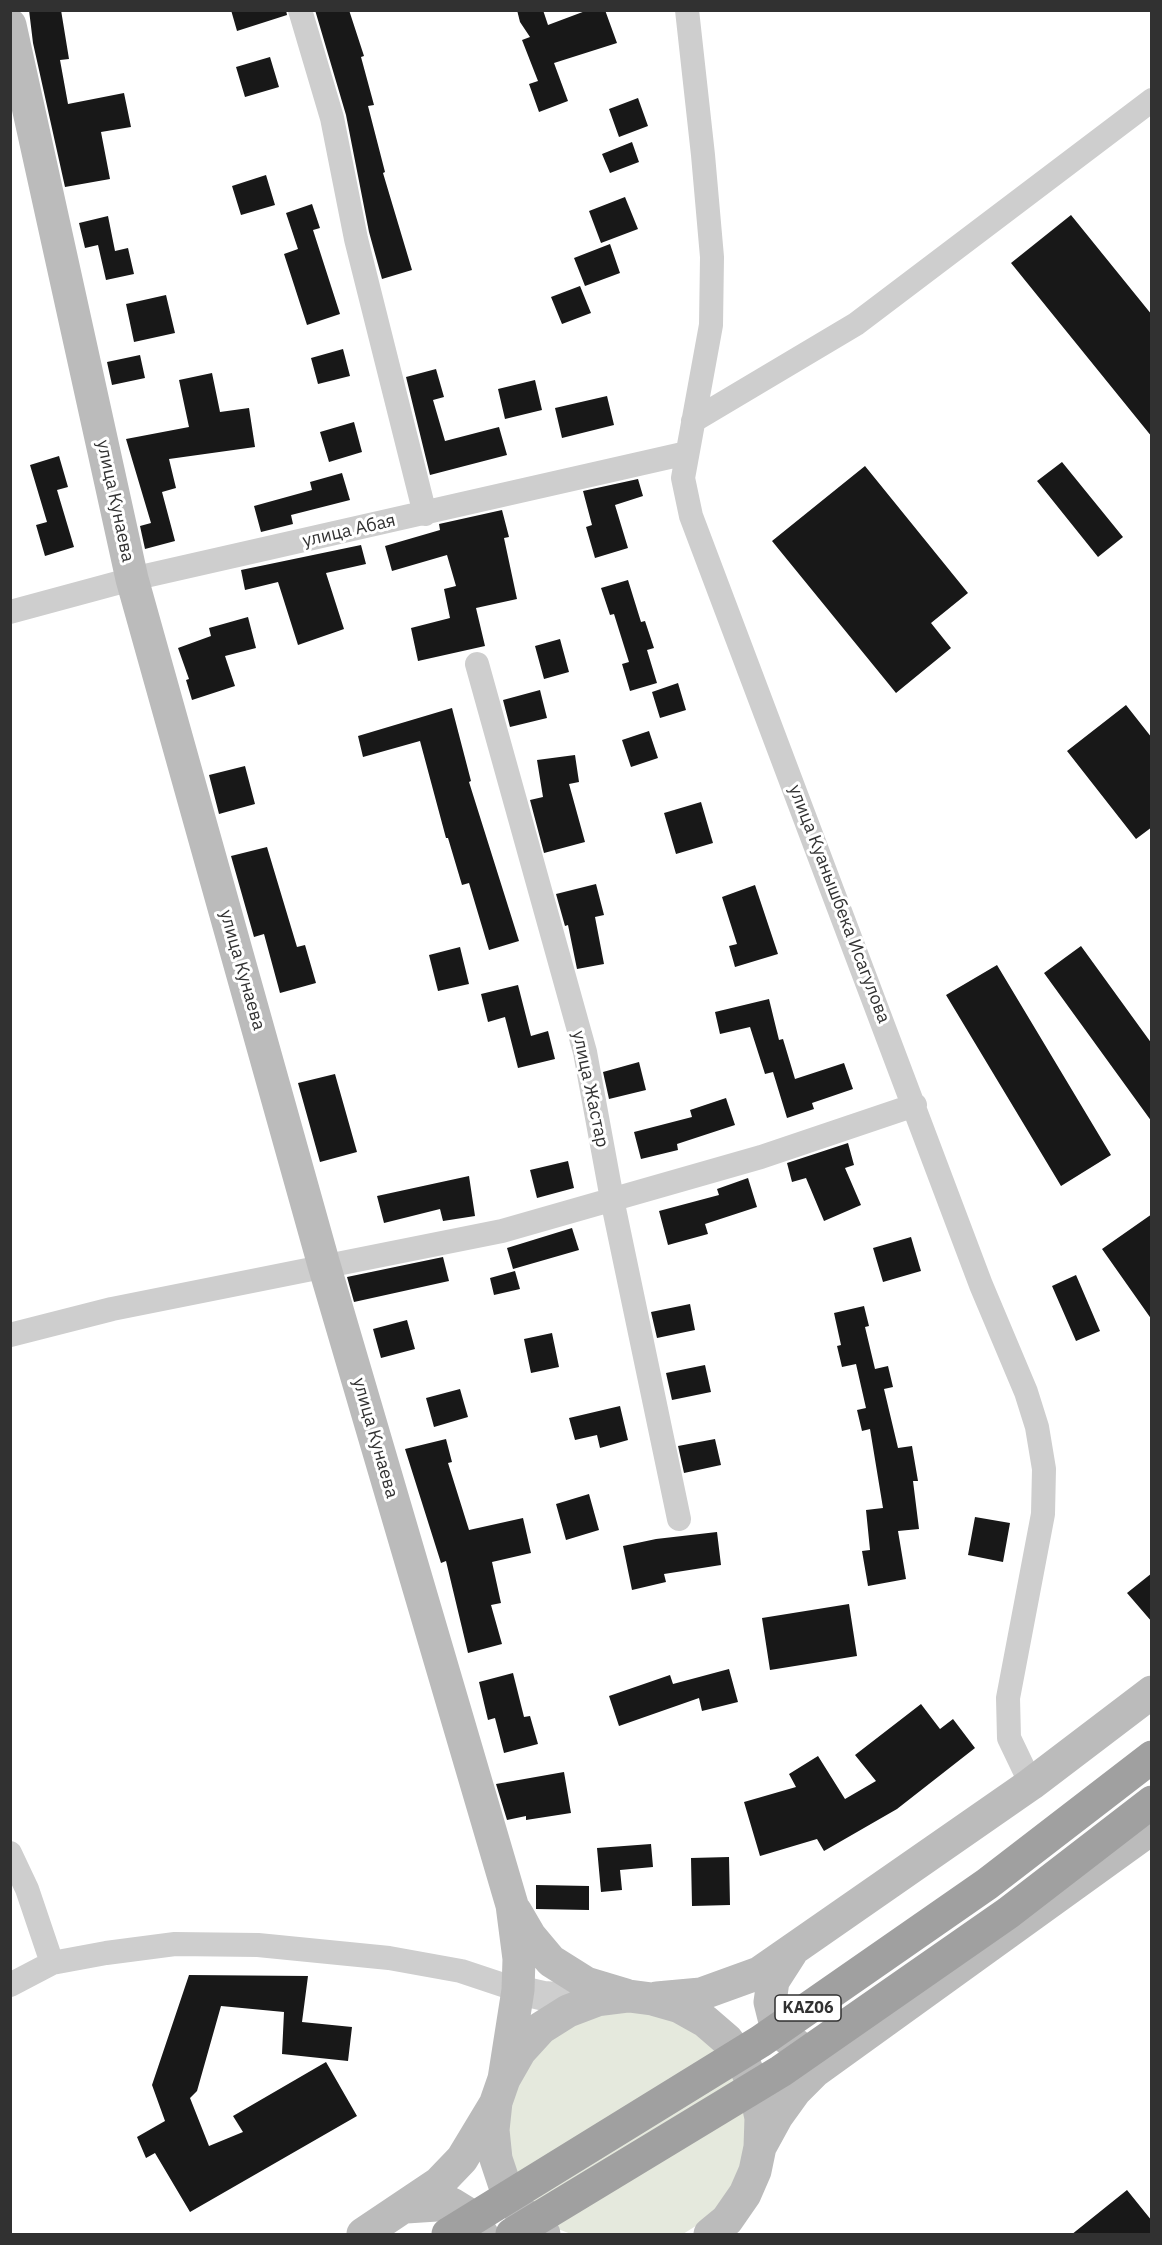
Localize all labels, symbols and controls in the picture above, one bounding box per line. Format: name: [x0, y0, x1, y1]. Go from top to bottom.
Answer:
street label: улица Кунаева: [92, 438, 138, 564]
street label: улица Абая: [300, 510, 398, 552]
street label: улица Куанышбека Исагулова: [784, 782, 894, 1026]
street label: улица Кунаева: [215, 907, 269, 1033]
street label: улица Жастар: [567, 1029, 613, 1149]
street label: улица Кунаева: [348, 1375, 402, 1501]
road number: KАZ06: [775, 1995, 841, 2021]

